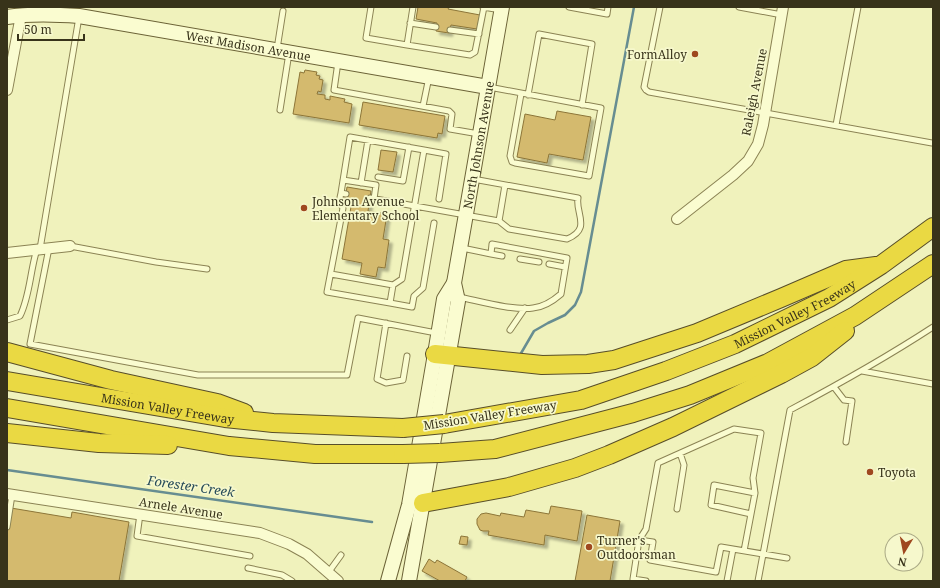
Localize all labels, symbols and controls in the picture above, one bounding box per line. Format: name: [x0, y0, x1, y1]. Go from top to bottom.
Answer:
scale bar: [18, 16, 84, 42]
text: 50 m: [24, 21, 52, 38]
street label: West Madison Avenue: [185, 26, 312, 65]
place label: FormAlloy: [627, 46, 687, 63]
street label: Raleigh Avenue: [737, 47, 771, 137]
marker: FormAlloy: [690, 49, 700, 59]
street label: North Johnson Avenue: [459, 80, 498, 210]
place label: Johnson Avenue Elementary School: [311, 193, 420, 224]
marker: Johnson Avenue Elementary School: [299, 203, 309, 213]
street label: Mission Valley Freeway: [731, 275, 859, 352]
street label: Mission Valley Freeway: [100, 389, 235, 427]
street label: Mission Valley Freeway: [422, 396, 558, 434]
place label: Toyota: [878, 464, 916, 481]
marker: Toyota: [865, 467, 875, 477]
water label: Forester Creek: [145, 471, 236, 501]
street label: Arnele Avenue: [138, 493, 224, 523]
place label: Turner's Outdoorsman: [597, 532, 676, 563]
north arrow: [884, 532, 924, 572]
marker: Turner's Outdoorsman: [584, 542, 594, 552]
text: N: [896, 554, 908, 570]

